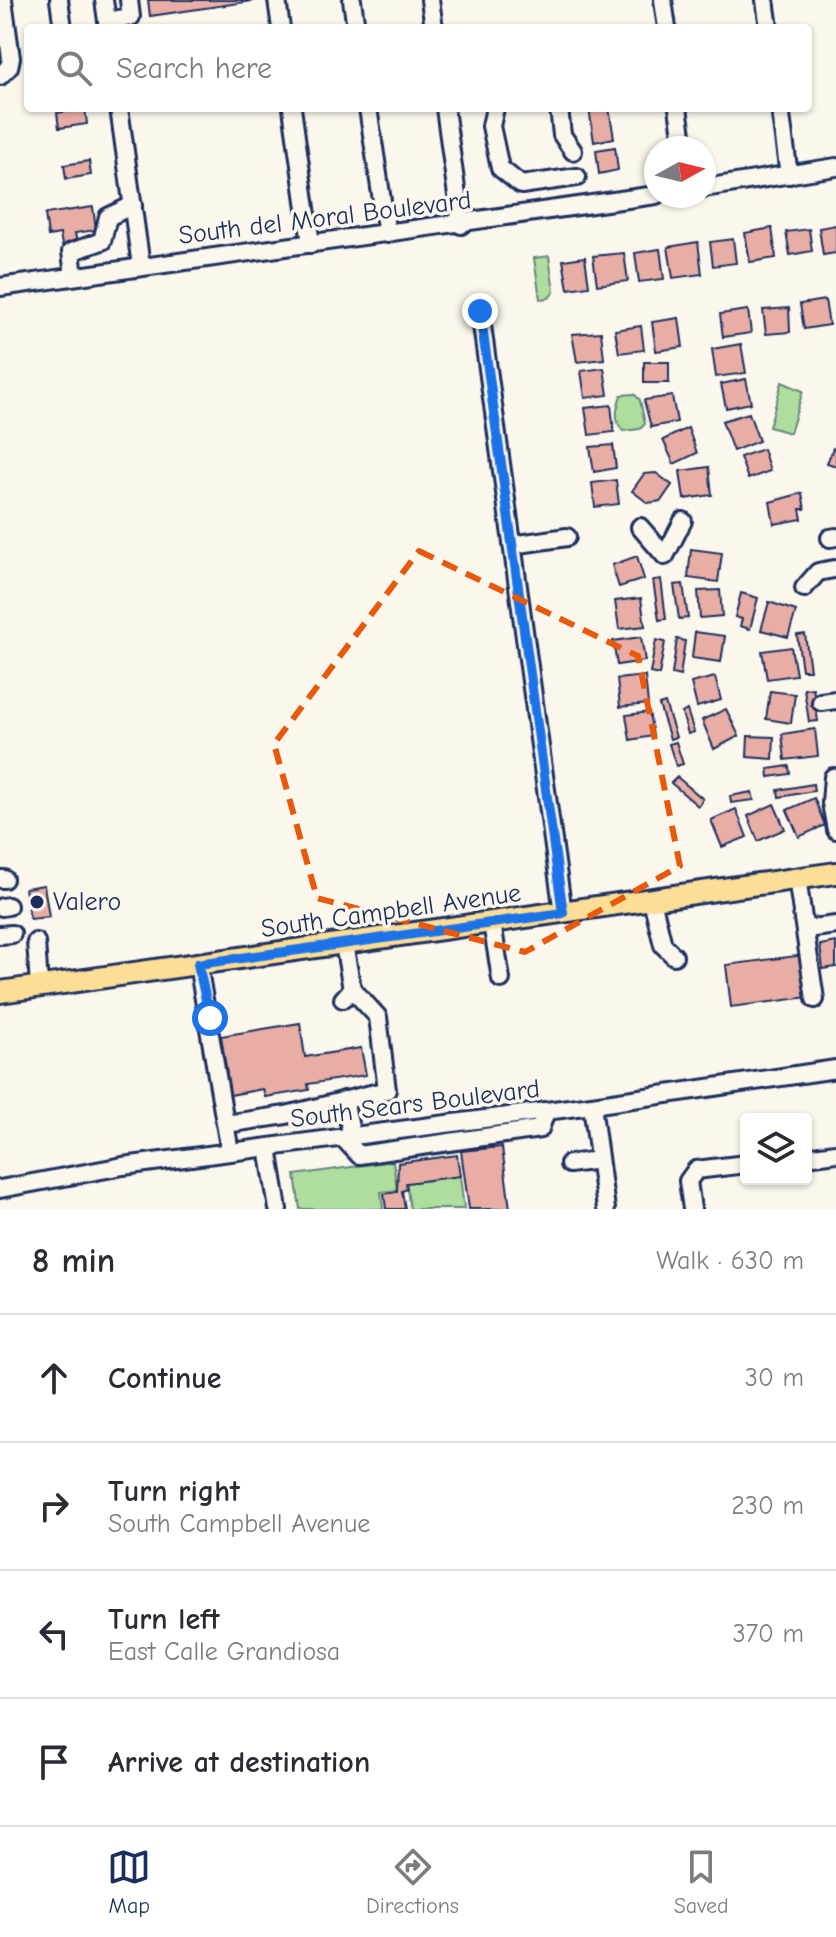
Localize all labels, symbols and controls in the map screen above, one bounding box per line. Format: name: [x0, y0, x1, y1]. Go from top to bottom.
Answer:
search box: [24, 24, 812, 112]
icon: search: [52, 46, 96, 90]
text: Search here: [116, 51, 272, 86]
north arrow: [644, 136, 716, 208]
street label: South del Moral Boulevard: [177, 185, 473, 251]
route end: [462, 293, 498, 329]
street label: South Campbell Avenue: [259, 878, 523, 944]
place label: Valero: [53, 887, 121, 917]
marker: Valero: [28, 893, 46, 911]
route start: [192, 1000, 228, 1036]
street label: South Sears Boulevard: [289, 1074, 541, 1134]
map controls: [740, 1113, 812, 1185]
button: layers: [740, 1113, 812, 1185]
text: 8 min: [32, 1241, 115, 1281]
text: Walk · 630 m: [656, 1246, 804, 1276]
icon: ahead: [32, 1356, 76, 1400]
text: Continue: [108, 1361, 222, 1396]
text: 30 m: [745, 1363, 804, 1393]
text: Turn right: [108, 1474, 240, 1509]
icon: right: [32, 1484, 76, 1528]
text: 230 m: [731, 1491, 804, 1521]
text: South Campbell Avenue: [108, 1509, 370, 1539]
text: Turn left: [108, 1602, 220, 1637]
icon: left: [32, 1612, 76, 1656]
text: 370 m: [733, 1619, 804, 1649]
text: East Calle Grandiosa: [108, 1637, 340, 1667]
icon: arrive: [32, 1740, 76, 1784]
text: Arrive at destination: [108, 1745, 370, 1780]
tab: Map: [107, 1845, 151, 1919]
tab: Directions: [366, 1845, 459, 1919]
tab: Saved: [674, 1845, 729, 1919]

